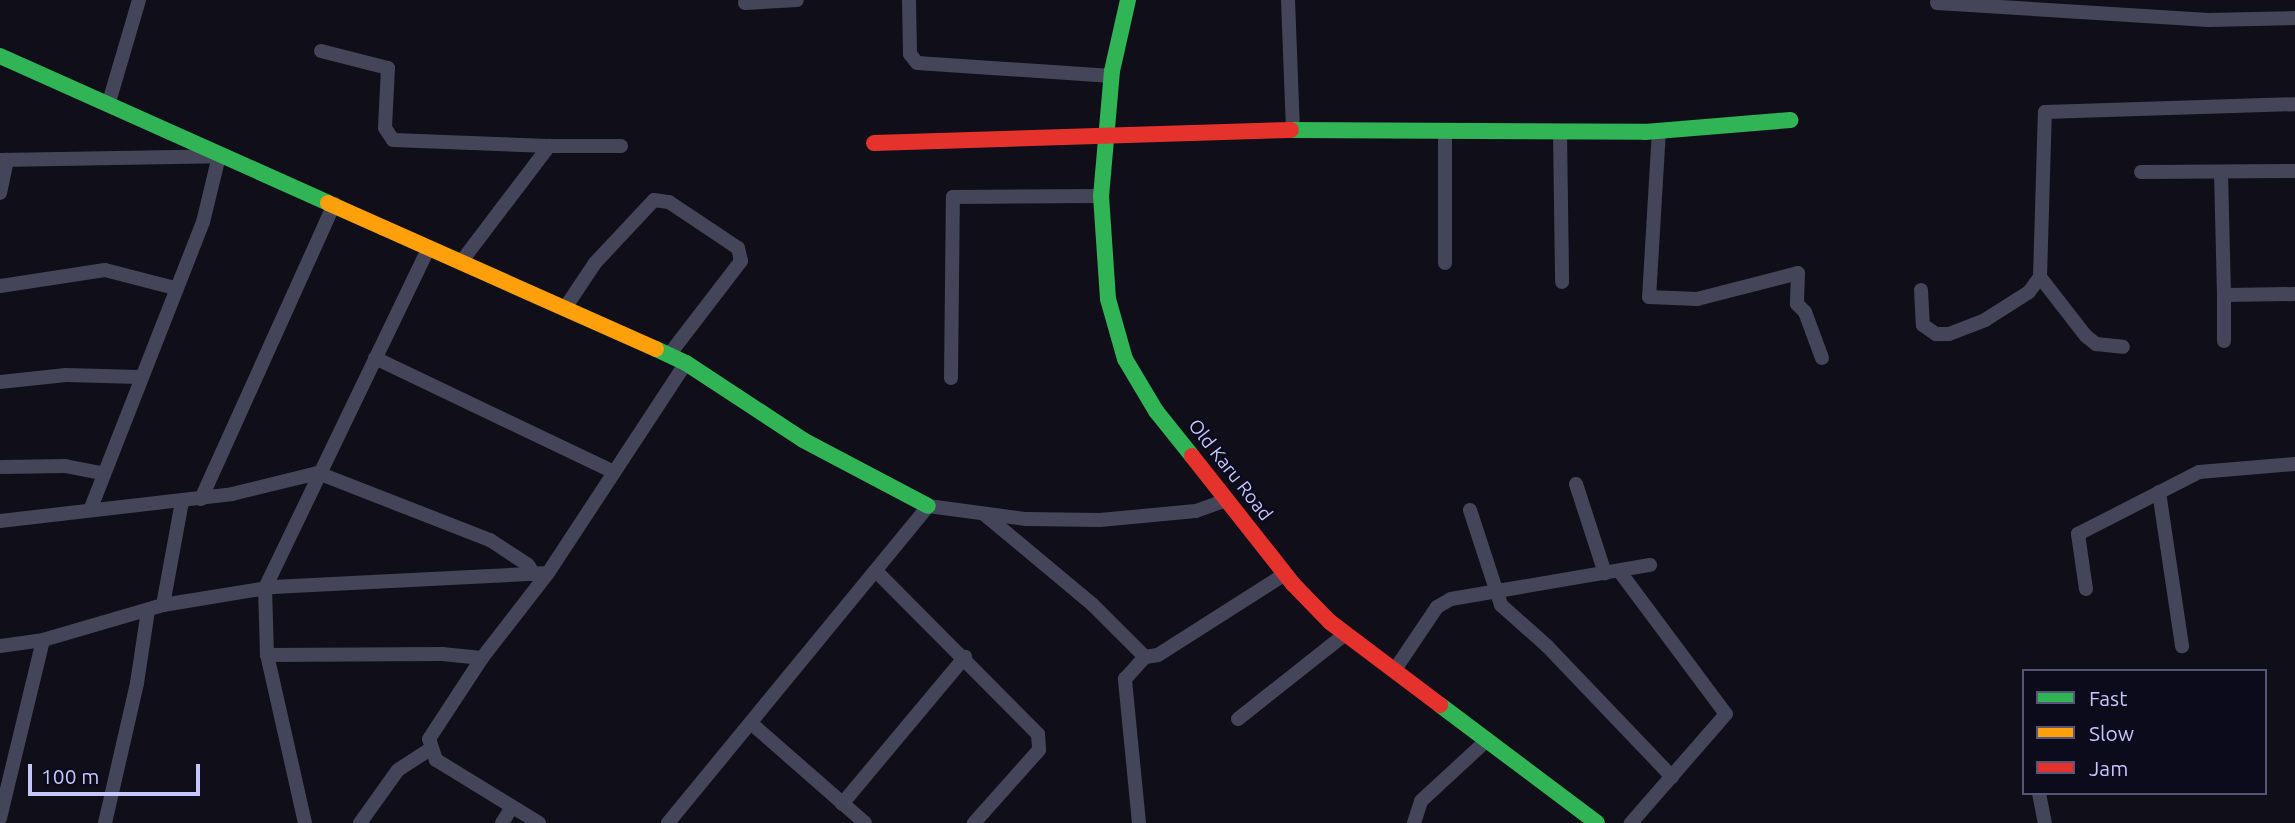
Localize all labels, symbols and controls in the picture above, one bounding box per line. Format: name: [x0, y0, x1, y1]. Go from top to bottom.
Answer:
street label: Old Karu Road: [1183, 415, 1277, 525]
legend: [2022, 669, 2267, 795]
text: Fast: [2089, 686, 2127, 710]
text: Slow: [2089, 721, 2134, 745]
scale bar: [32, 750, 203, 794]
text: Jam: [2089, 756, 2128, 780]
text: 100 m: [41, 764, 99, 788]

